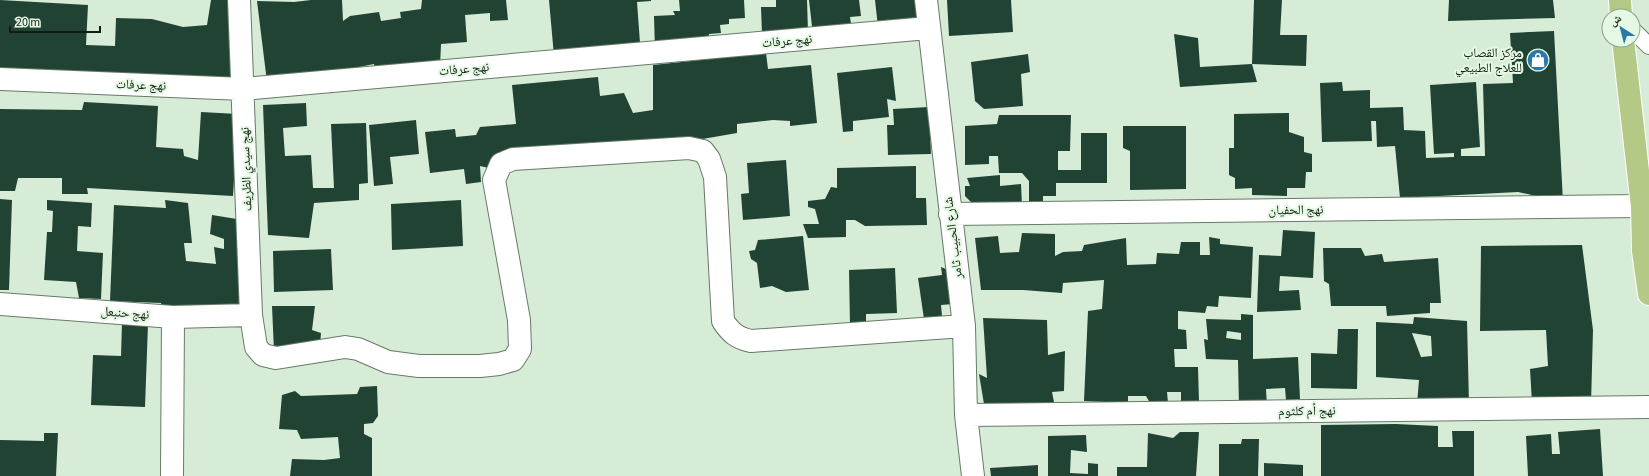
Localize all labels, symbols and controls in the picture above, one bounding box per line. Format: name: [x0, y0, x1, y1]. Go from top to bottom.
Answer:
scale bar: [10, 8, 100, 34]
north arrow: [1601, 8, 1641, 48]
text: ش: [1606, 11, 1625, 30]
text: 20 m: [16, 14, 40, 31]
street label: نهج عرفات: [761, 30, 813, 52]
place label: مركز القصاب للعلاج الطبيعي: [1455, 44, 1522, 78]
shop icon: مركز القصاب للعلاج الطبيعي: [1525, 47, 1551, 73]
street label: نهج عرفات: [438, 58, 490, 80]
street label: نهج عرفات: [116, 75, 166, 95]
street label: نهج سيدي الظريف: [236, 127, 258, 211]
street label: شارع الحبيب ثامر: [939, 196, 967, 281]
street label: نهج الحفيان: [1268, 201, 1324, 219]
street label: نهج حنبعل: [100, 302, 150, 324]
street label: نهج أم كلثوم: [1278, 401, 1336, 421]

